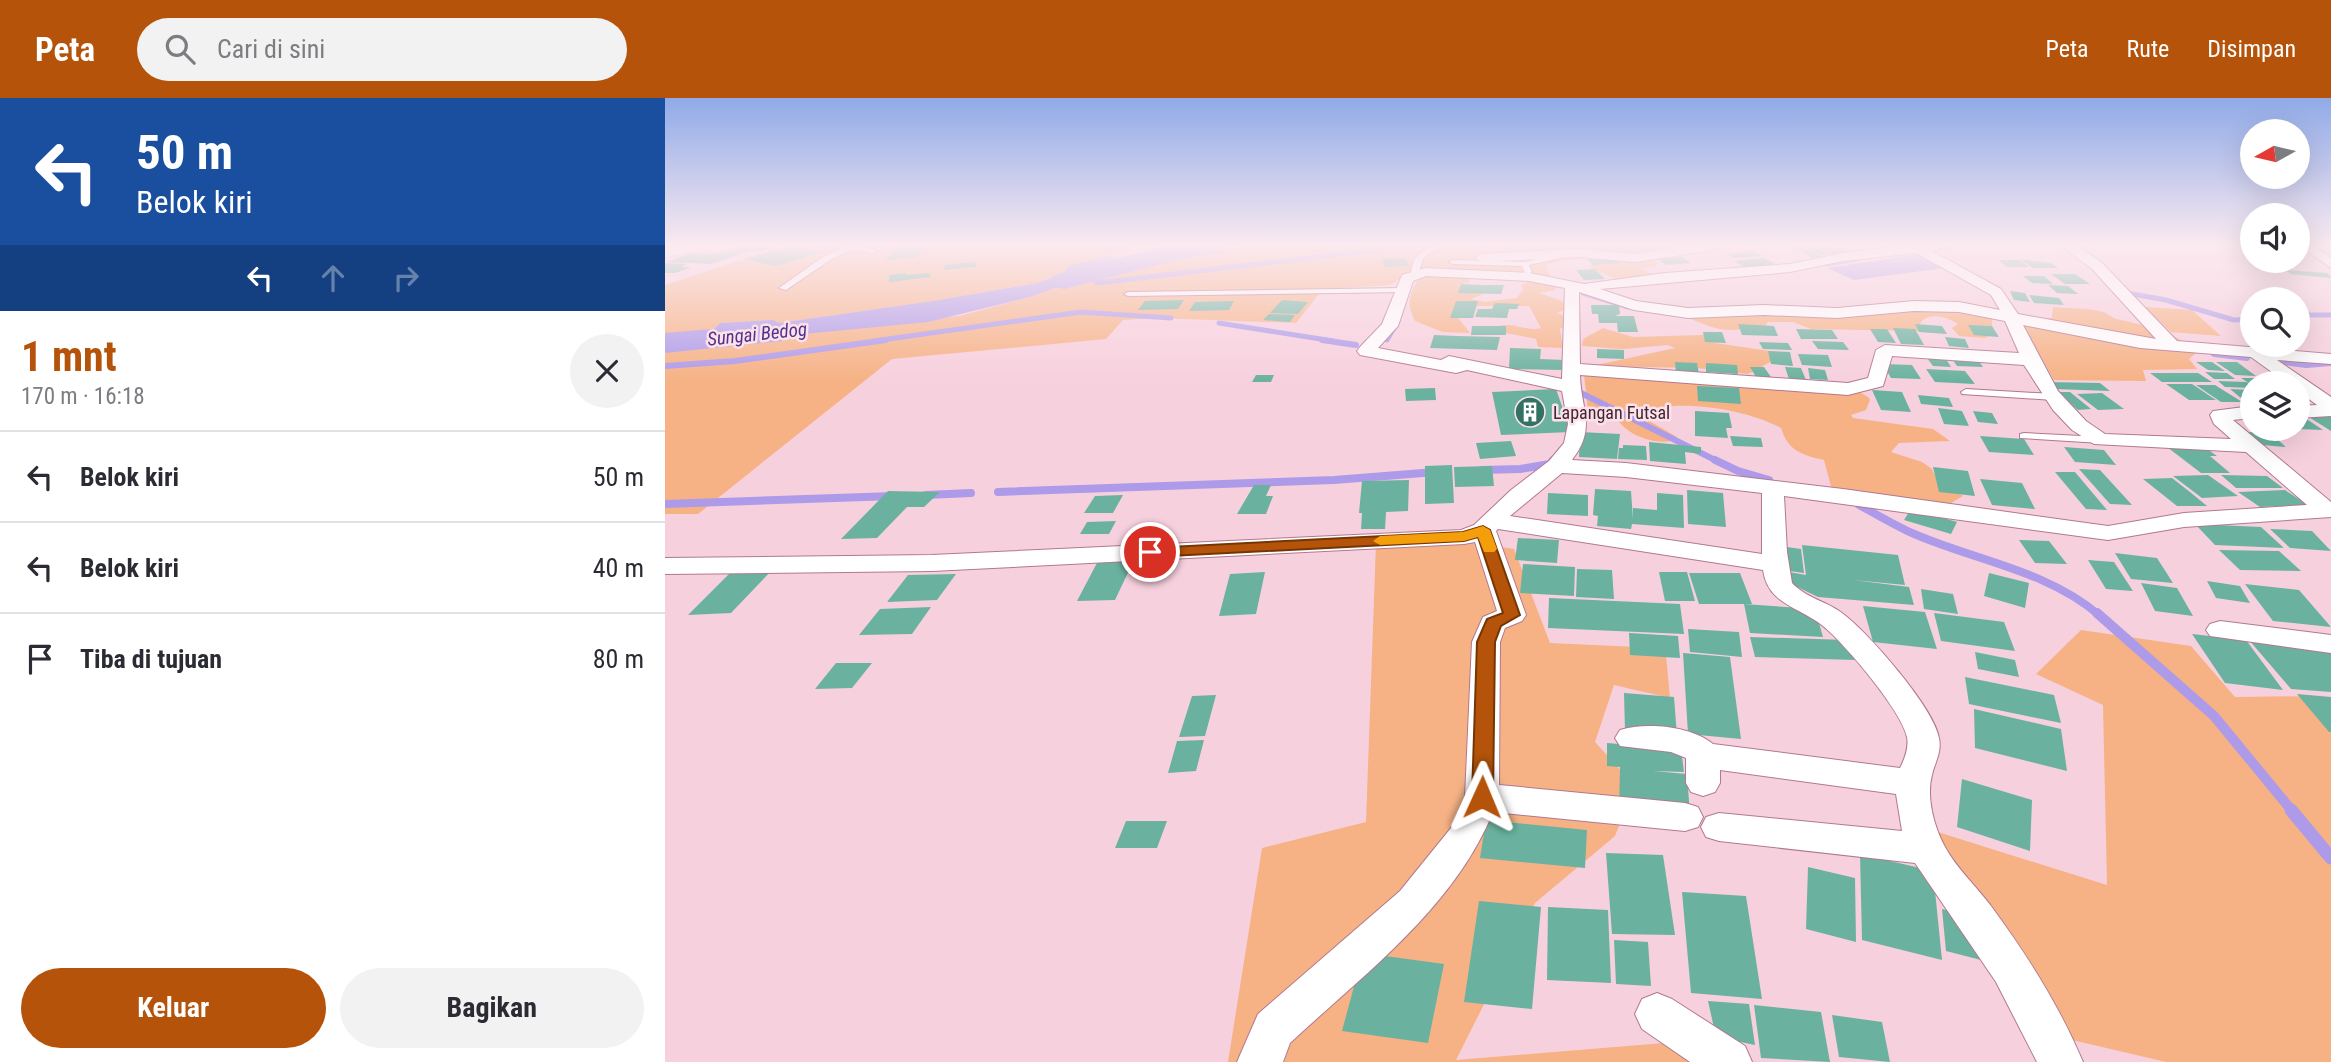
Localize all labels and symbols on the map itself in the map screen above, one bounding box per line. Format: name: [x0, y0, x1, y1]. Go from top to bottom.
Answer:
north arrow: [2240, 119, 2310, 189]
water label: Sungai Bedog: [706, 317, 808, 351]
building icon: Lapangan Futsal: [1513, 395, 1547, 429]
place label: Lapangan Futsal: [1553, 402, 1670, 423]
pin: [1120, 522, 1180, 582]
position arrow: [1445, 760, 1519, 834]

